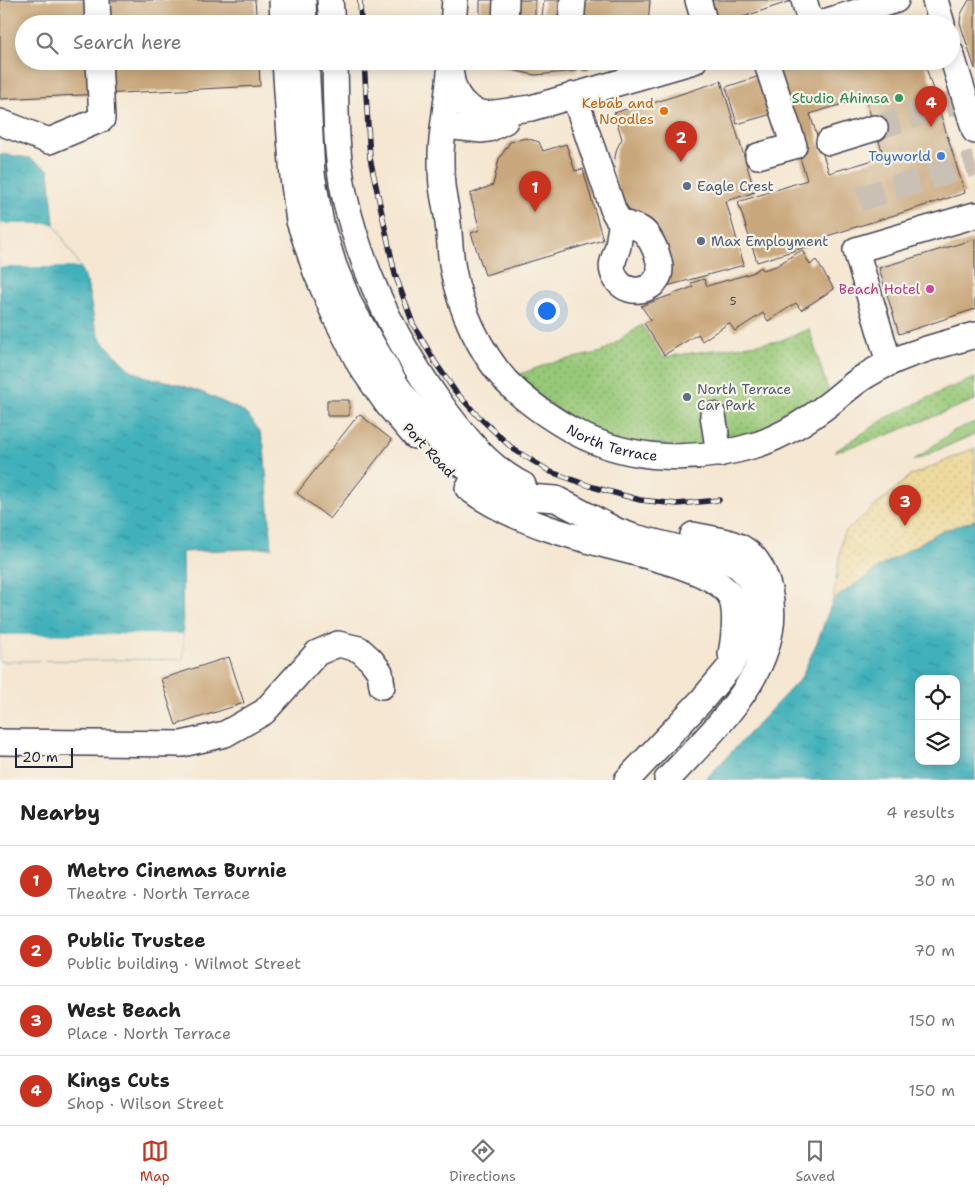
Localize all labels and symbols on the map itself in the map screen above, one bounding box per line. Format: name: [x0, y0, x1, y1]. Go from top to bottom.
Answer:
pin: 4: [915, 86, 947, 127]
place label: Studio Ahimsa: [792, 89, 889, 107]
marker: Studio Ahimsa: [893, 92, 905, 104]
place label: Kebab and Noodles: [582, 94, 654, 128]
marker: Kebab and Noodles: [658, 105, 670, 117]
pin: 2: [665, 121, 697, 162]
place label: Toyworld: [868, 147, 931, 165]
marker: Toyworld: [935, 150, 947, 162]
pin: 1: [519, 171, 551, 212]
place label: Eagle Crest: [697, 177, 774, 195]
marker: Eagle Crest: [681, 180, 693, 192]
place label: Max Employment: [711, 232, 828, 250]
marker: Max Employment: [695, 235, 707, 247]
place label: Beach Hotel: [839, 280, 921, 298]
marker: Beach Hotel: [924, 283, 936, 295]
house number: 5: [730, 294, 737, 309]
your location: [534, 298, 560, 324]
place label: North Terrace Car Park: [697, 380, 791, 414]
marker: North Terrace Car Park: [681, 391, 693, 403]
street label: Port Road: [399, 419, 459, 481]
street label: North Terrace: [564, 420, 658, 465]
pin: 3: [889, 485, 921, 526]
scale bar: [15, 745, 72, 768]

